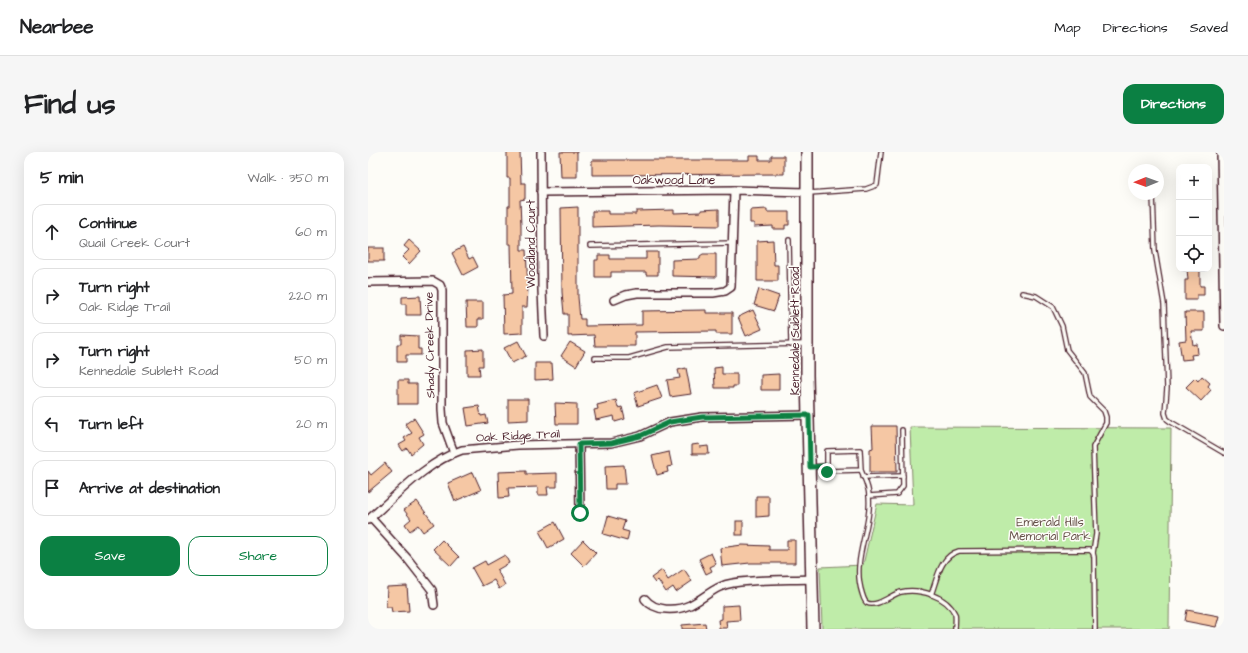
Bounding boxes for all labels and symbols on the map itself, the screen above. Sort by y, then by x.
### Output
north arrow [1128,164,1164,200]
street label: Oakwood Lane [633,172,716,189]
street label: Woodland Court [523,200,540,288]
street label: Kennedale Sublett Road [787,267,804,395]
street label: Shady Creek Drive [421,291,440,398]
street label: Oak Ridge Trail [475,425,561,448]
route end [818,463,836,481]
route start [571,504,589,522]
park label: Emerald Hills Memorial Park [1009,514,1091,545]

